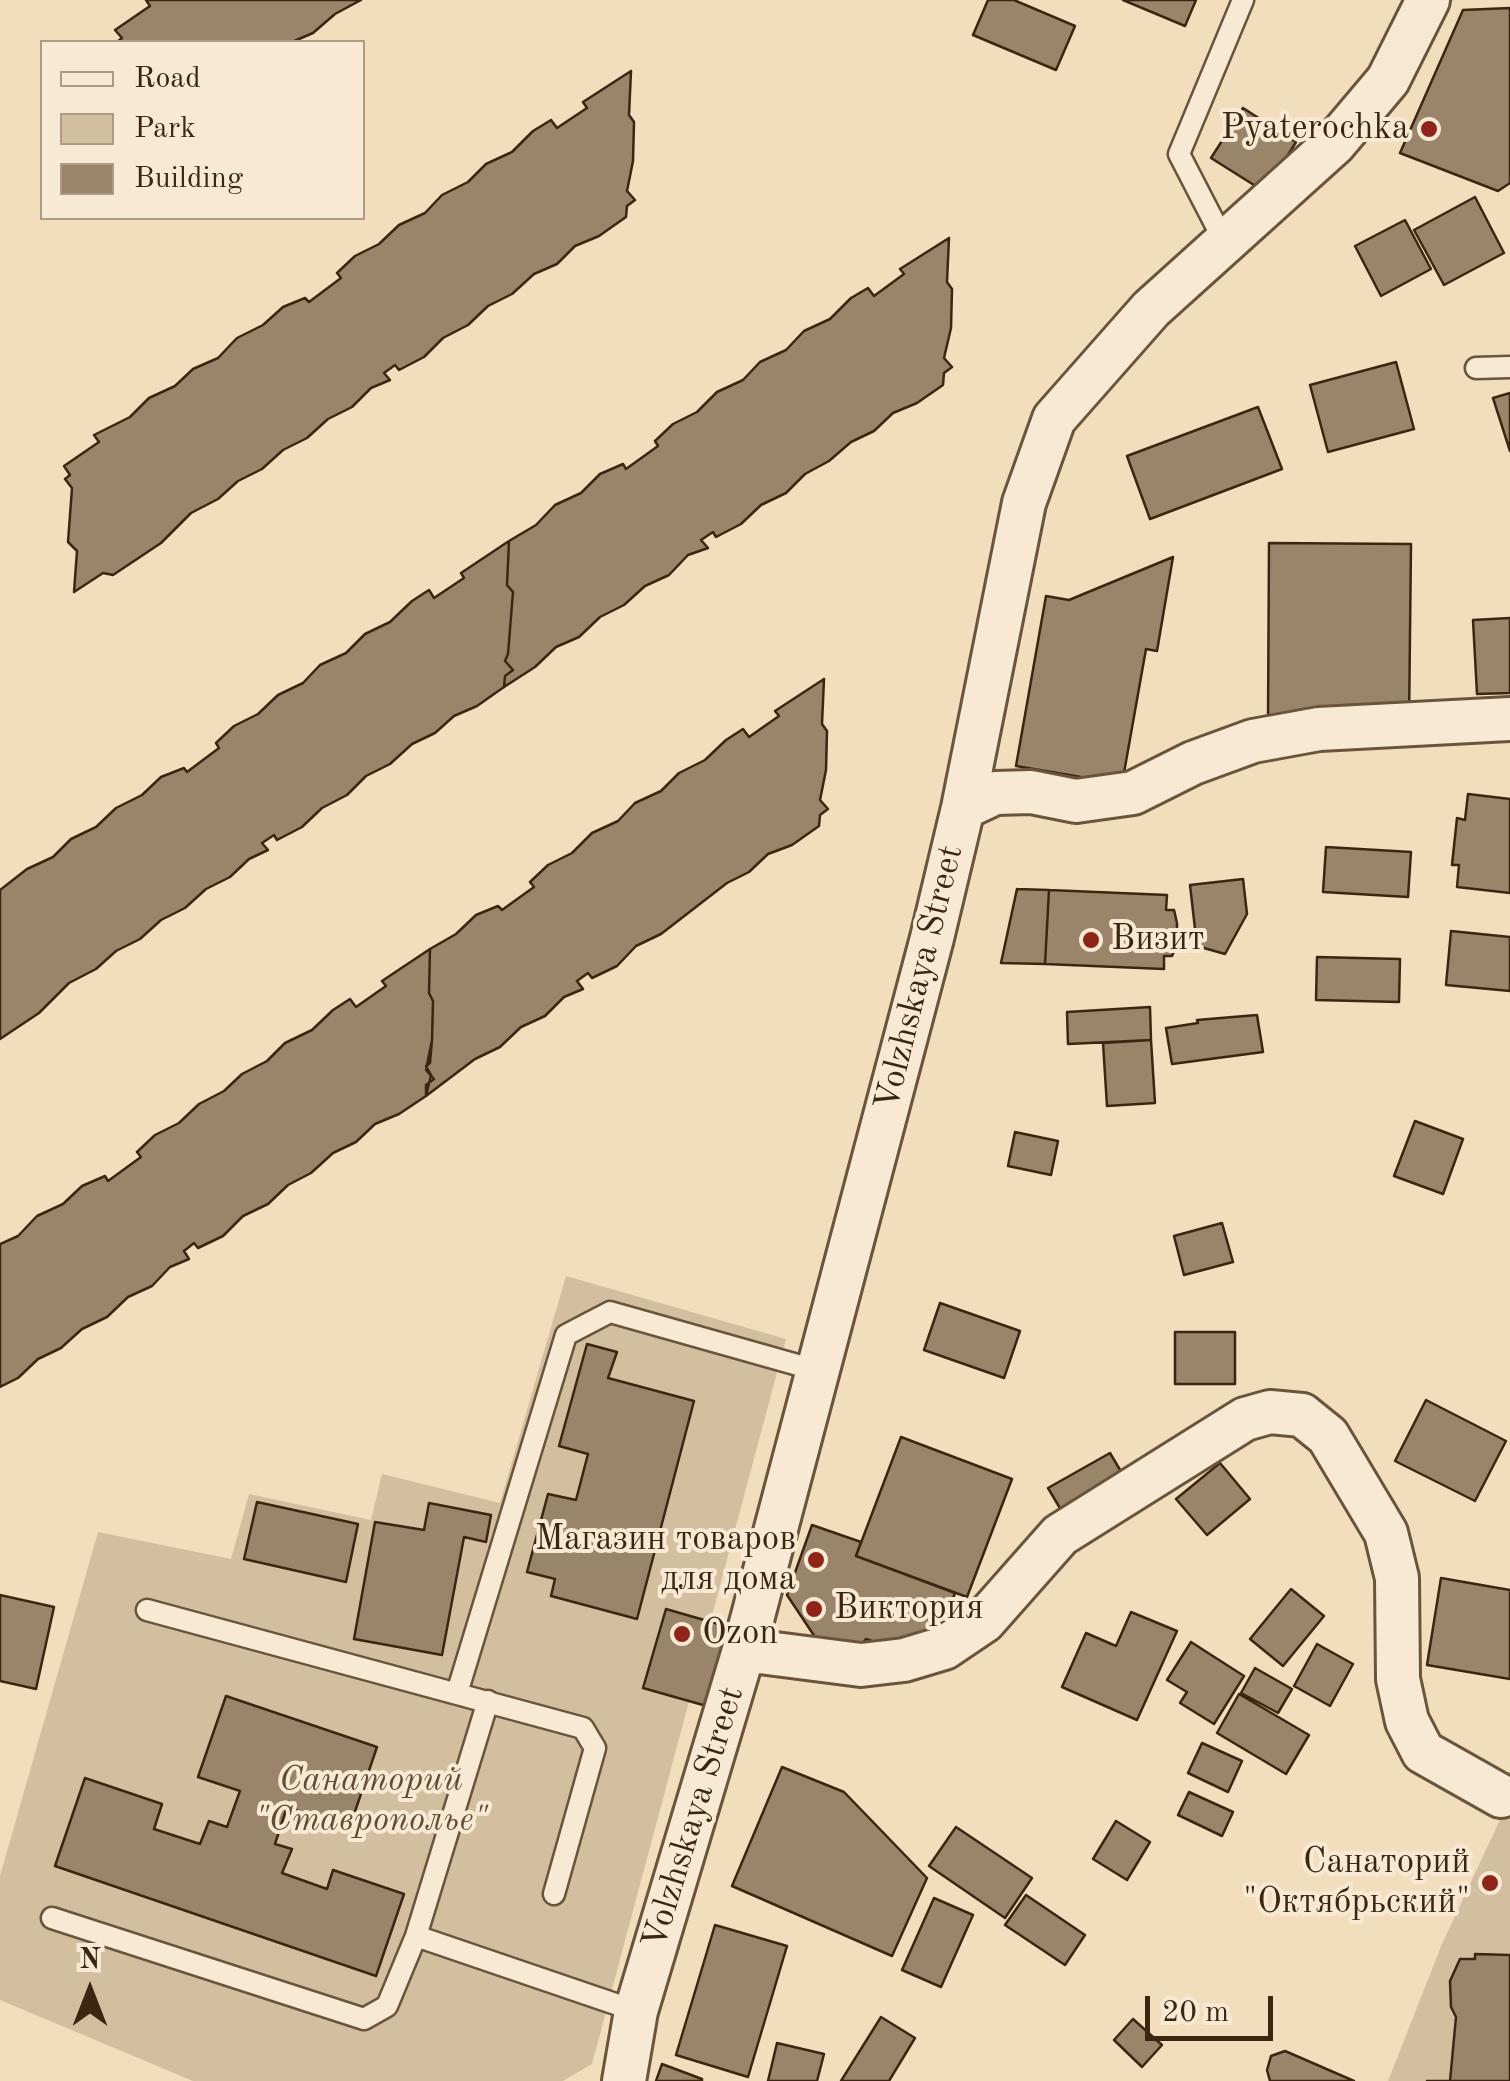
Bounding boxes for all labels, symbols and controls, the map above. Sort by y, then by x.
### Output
legend [40,40,365,220]
text: Road [134,64,201,94]
place label: Pyaterochka [1221,108,1409,150]
text: Park [134,114,196,144]
marker: Pyaterochka [1418,118,1440,140]
text: Building [134,164,243,194]
street label: Volzhskaya Street [867,841,973,1115]
place label: Визит [1111,919,1205,961]
marker: Визит [1080,929,1102,951]
place label: Магазин товаров для дома [535,1519,796,1601]
marker: Магазин товаров для дома [805,1549,827,1571]
place label: Виктория [834,1588,984,1630]
marker: Виктория [803,1598,825,1620]
place label: Ozon [702,1613,778,1655]
marker: Ozon [671,1623,693,1645]
street label: Volzhskaya Street [634,1682,754,1954]
park label: Санаторий "Ставрополье" [255,1760,487,1842]
place label: Санаторий "Октябрьский" [1243,1842,1470,1924]
marker: Санаторий "Октябрьский" [1479,1872,1501,1894]
north arrow [40,1941,140,2041]
text: N [79,1947,101,1975]
scale bar [1150,1976,1278,2038]
text: 20 m [1162,1998,1229,2028]

